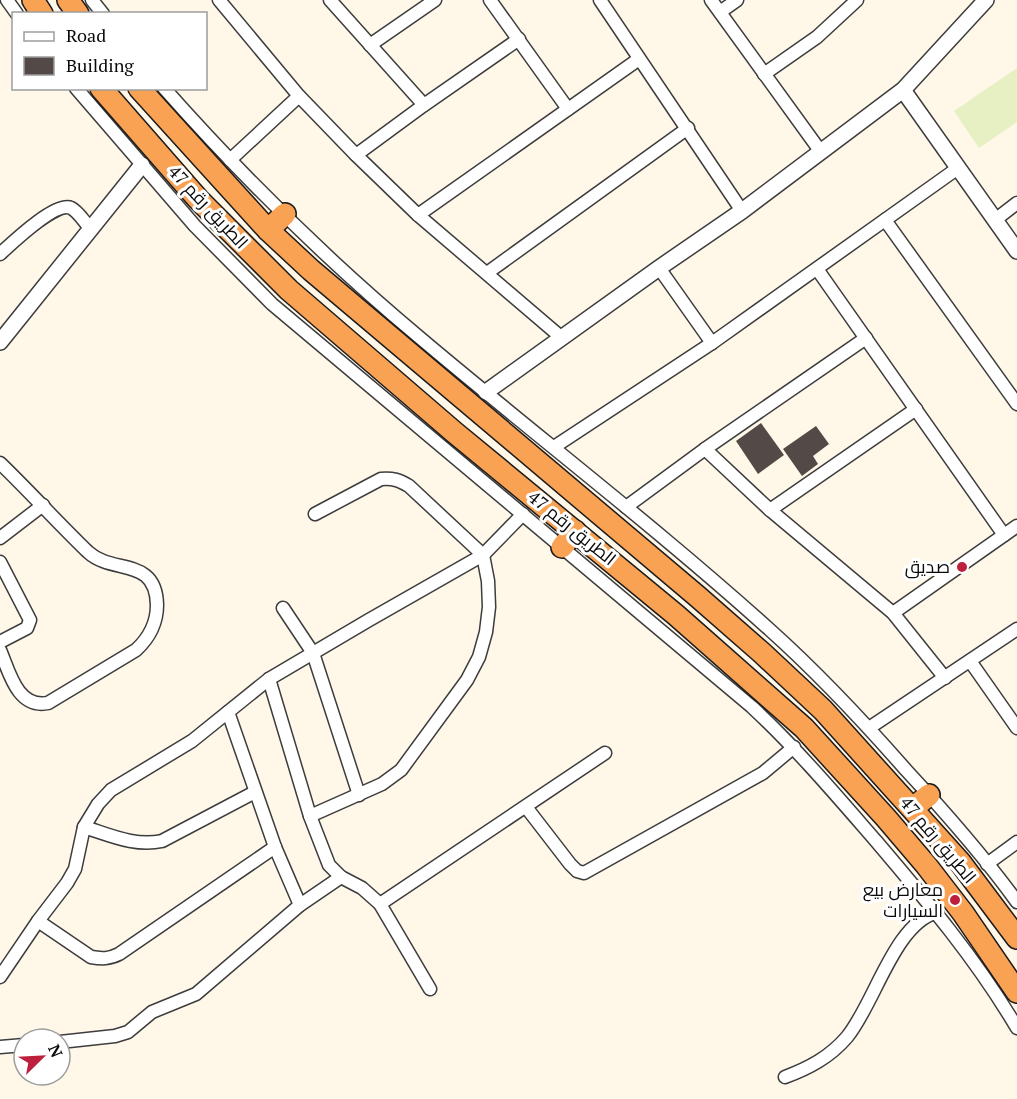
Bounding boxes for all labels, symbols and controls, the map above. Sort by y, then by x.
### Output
legend [12,12,207,90]
text: Road [66,23,106,47]
text: Building [66,53,134,77]
street label: الطريق رقم 47 [163,159,254,254]
street label: الطريق رقم 47 [523,484,622,571]
place label: صديق [905,554,950,579]
marker: صديق [955,560,969,574]
street label: الطريق رقم 47 [895,791,982,889]
place label: معارض بيع السيارات [863,877,943,922]
marker: معارض بيع السيارات [948,893,962,907]
north arrow [12,1027,72,1087]
text: N [43,1041,68,1061]

